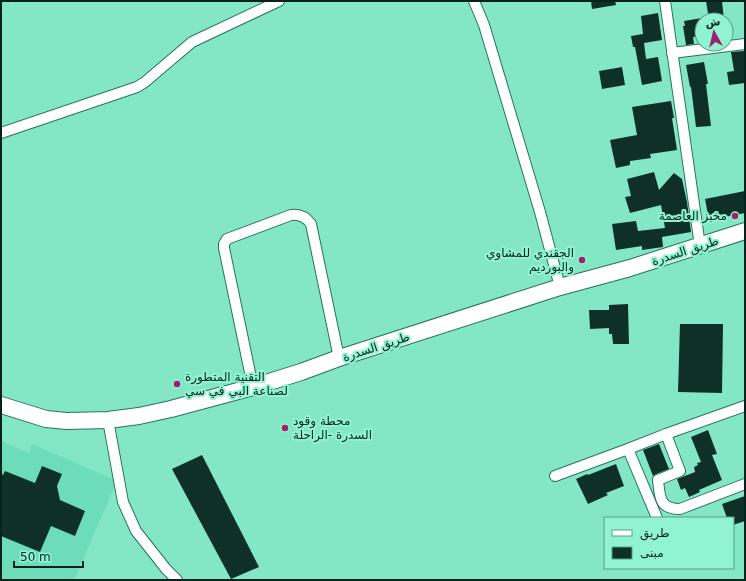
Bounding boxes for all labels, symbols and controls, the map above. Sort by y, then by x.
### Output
north arrow [694,12,734,52]
text: ش [704,15,721,30]
place label: مخبز العاصمة [659,209,727,224]
marker: مخبز العاصمة [730,211,740,221]
street label: طريق السدرة [650,234,720,269]
place label: الجقندي للمشاوي والبورديم [486,246,574,275]
marker: الجقندي للمشاوي والبورديم [577,255,587,265]
street label: طريق السدرة [341,330,411,365]
place label: التقنية المتطورة لصناعة البي في سي [185,370,288,398]
marker: التقنية المتطورة لصناعة البي في سي [172,379,182,389]
place label: محطة وقود السدرة -الراحلة [293,414,372,443]
marker: محطة وقود السدرة -الراحلة [280,423,290,433]
legend [604,517,734,569]
text: طريق [640,526,670,541]
scale bar [14,543,83,569]
text: مبنى [640,546,664,560]
text: 50 m [20,550,51,564]

